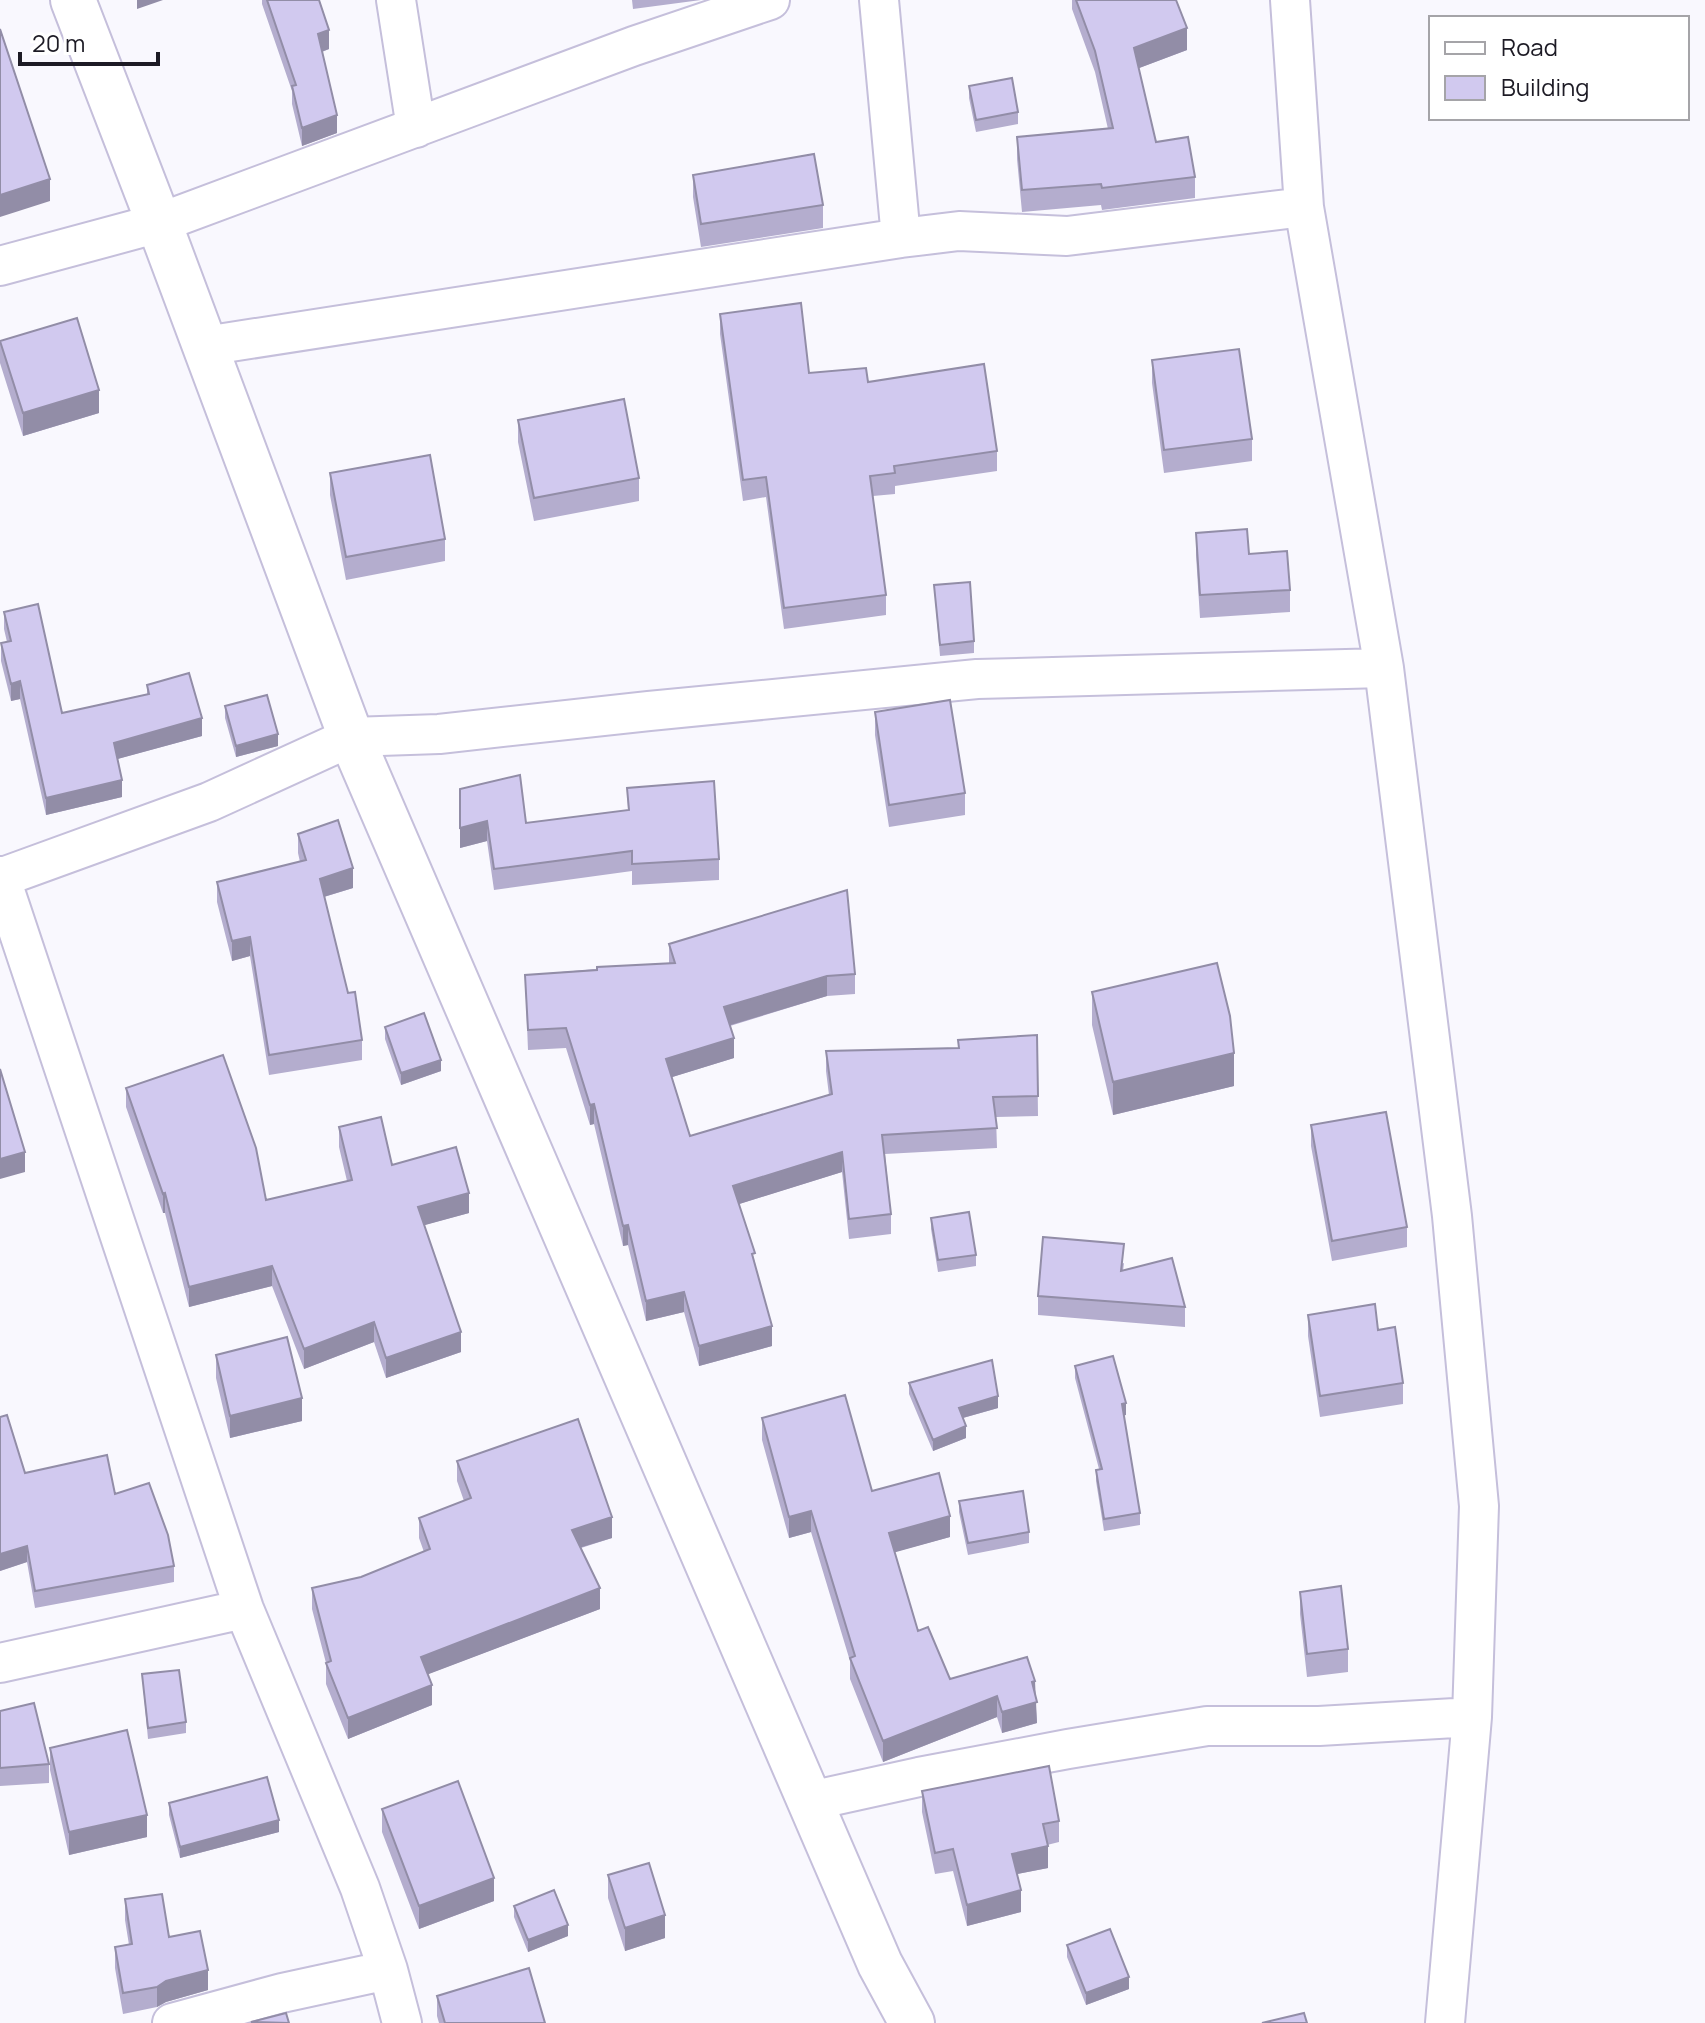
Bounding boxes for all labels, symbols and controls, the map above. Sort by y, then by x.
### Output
scale bar [20,16,158,66]
legend [1429,16,1689,120]
text: 20 m [32,26,85,59]
text: Road [1501,30,1558,63]
text: Building [1501,70,1589,103]

